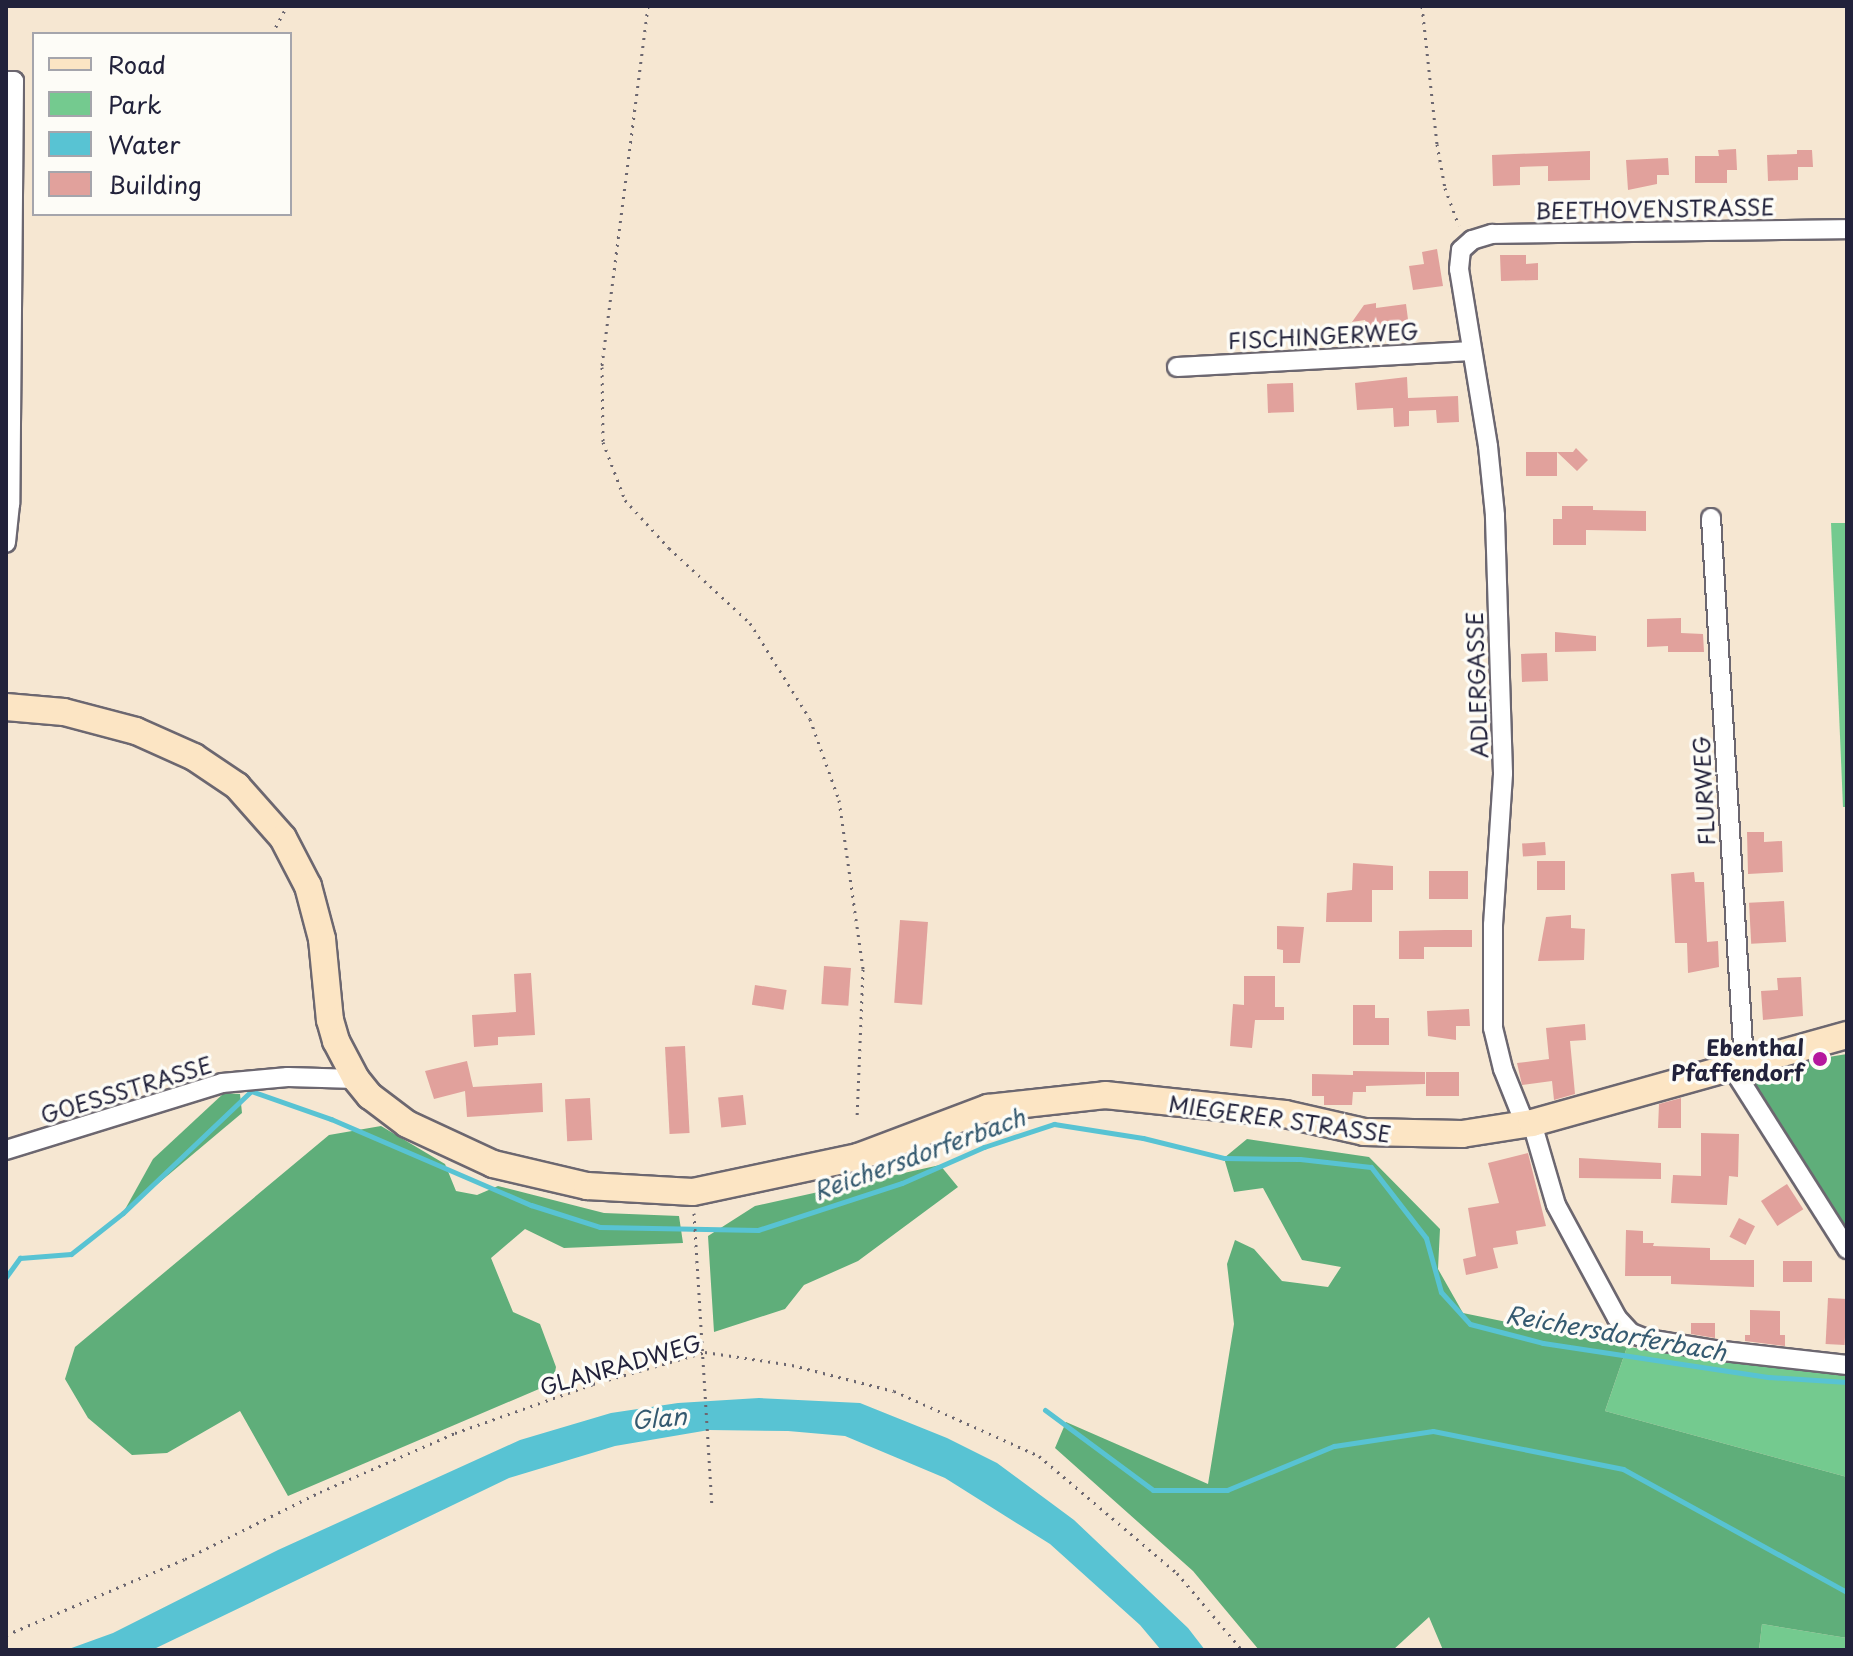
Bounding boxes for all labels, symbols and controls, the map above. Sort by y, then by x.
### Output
legend [32,32,292,216]
text: Road [108,46,166,82]
text: Park [108,86,162,122]
text: Water [108,126,180,162]
text: Building [108,166,202,202]
street label: BEETHOVENSTRASSE [1535,193,1775,223]
street label: FISCHINGERWEG [1227,317,1419,353]
street label: ADLERGASSE [1460,611,1492,759]
street label: FLURWEG [1687,736,1719,846]
place label: Ebenthal Pfaffendorf [1671,1033,1804,1084]
street label: GOESSSTRASSE [37,1050,215,1128]
marker: Ebenthal Pfaffendorf [1811,1050,1829,1068]
street label: MIEGERER STRASSE [1167,1089,1393,1147]
water label: Reichersdorferbach [809,1102,1029,1206]
water label: Reichersdorferbach [1504,1299,1728,1367]
street label: GLANRADWEG [536,1328,704,1400]
water label: Glan [630,1401,688,1435]

